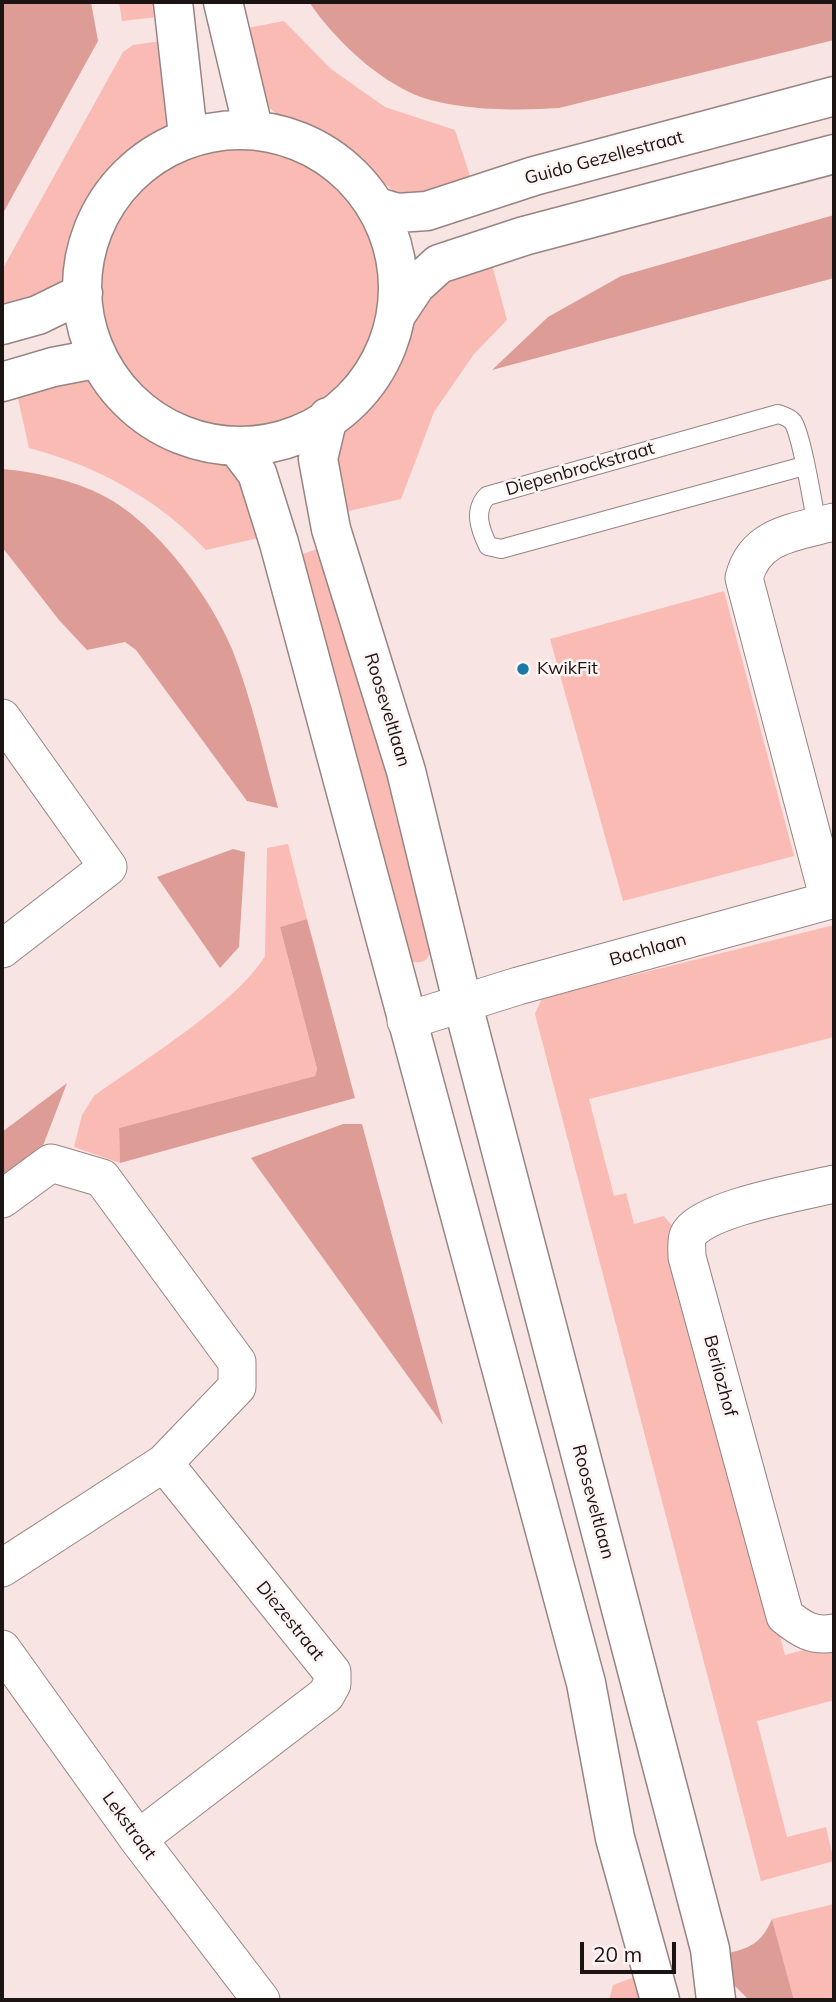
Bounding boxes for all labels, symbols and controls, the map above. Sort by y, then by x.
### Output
street label: Guido Gezellestraat [522,126,686,190]
street label: Diepenbrockstraat [503,437,657,501]
street label: Rooseveltlaan [359,651,415,769]
place label: KwikFit [537,658,598,680]
marker: KwikFit [515,661,531,677]
street label: Bachlaan [607,929,689,971]
street label: Berliozhof [699,1333,741,1419]
street label: Rooseveltlaan [567,1442,619,1562]
street label: Diezestraat [251,1577,329,1665]
street label: Lekstraat [97,1788,161,1864]
scale bar [584,1928,680,1972]
text: 20 m [593,1941,642,1967]

